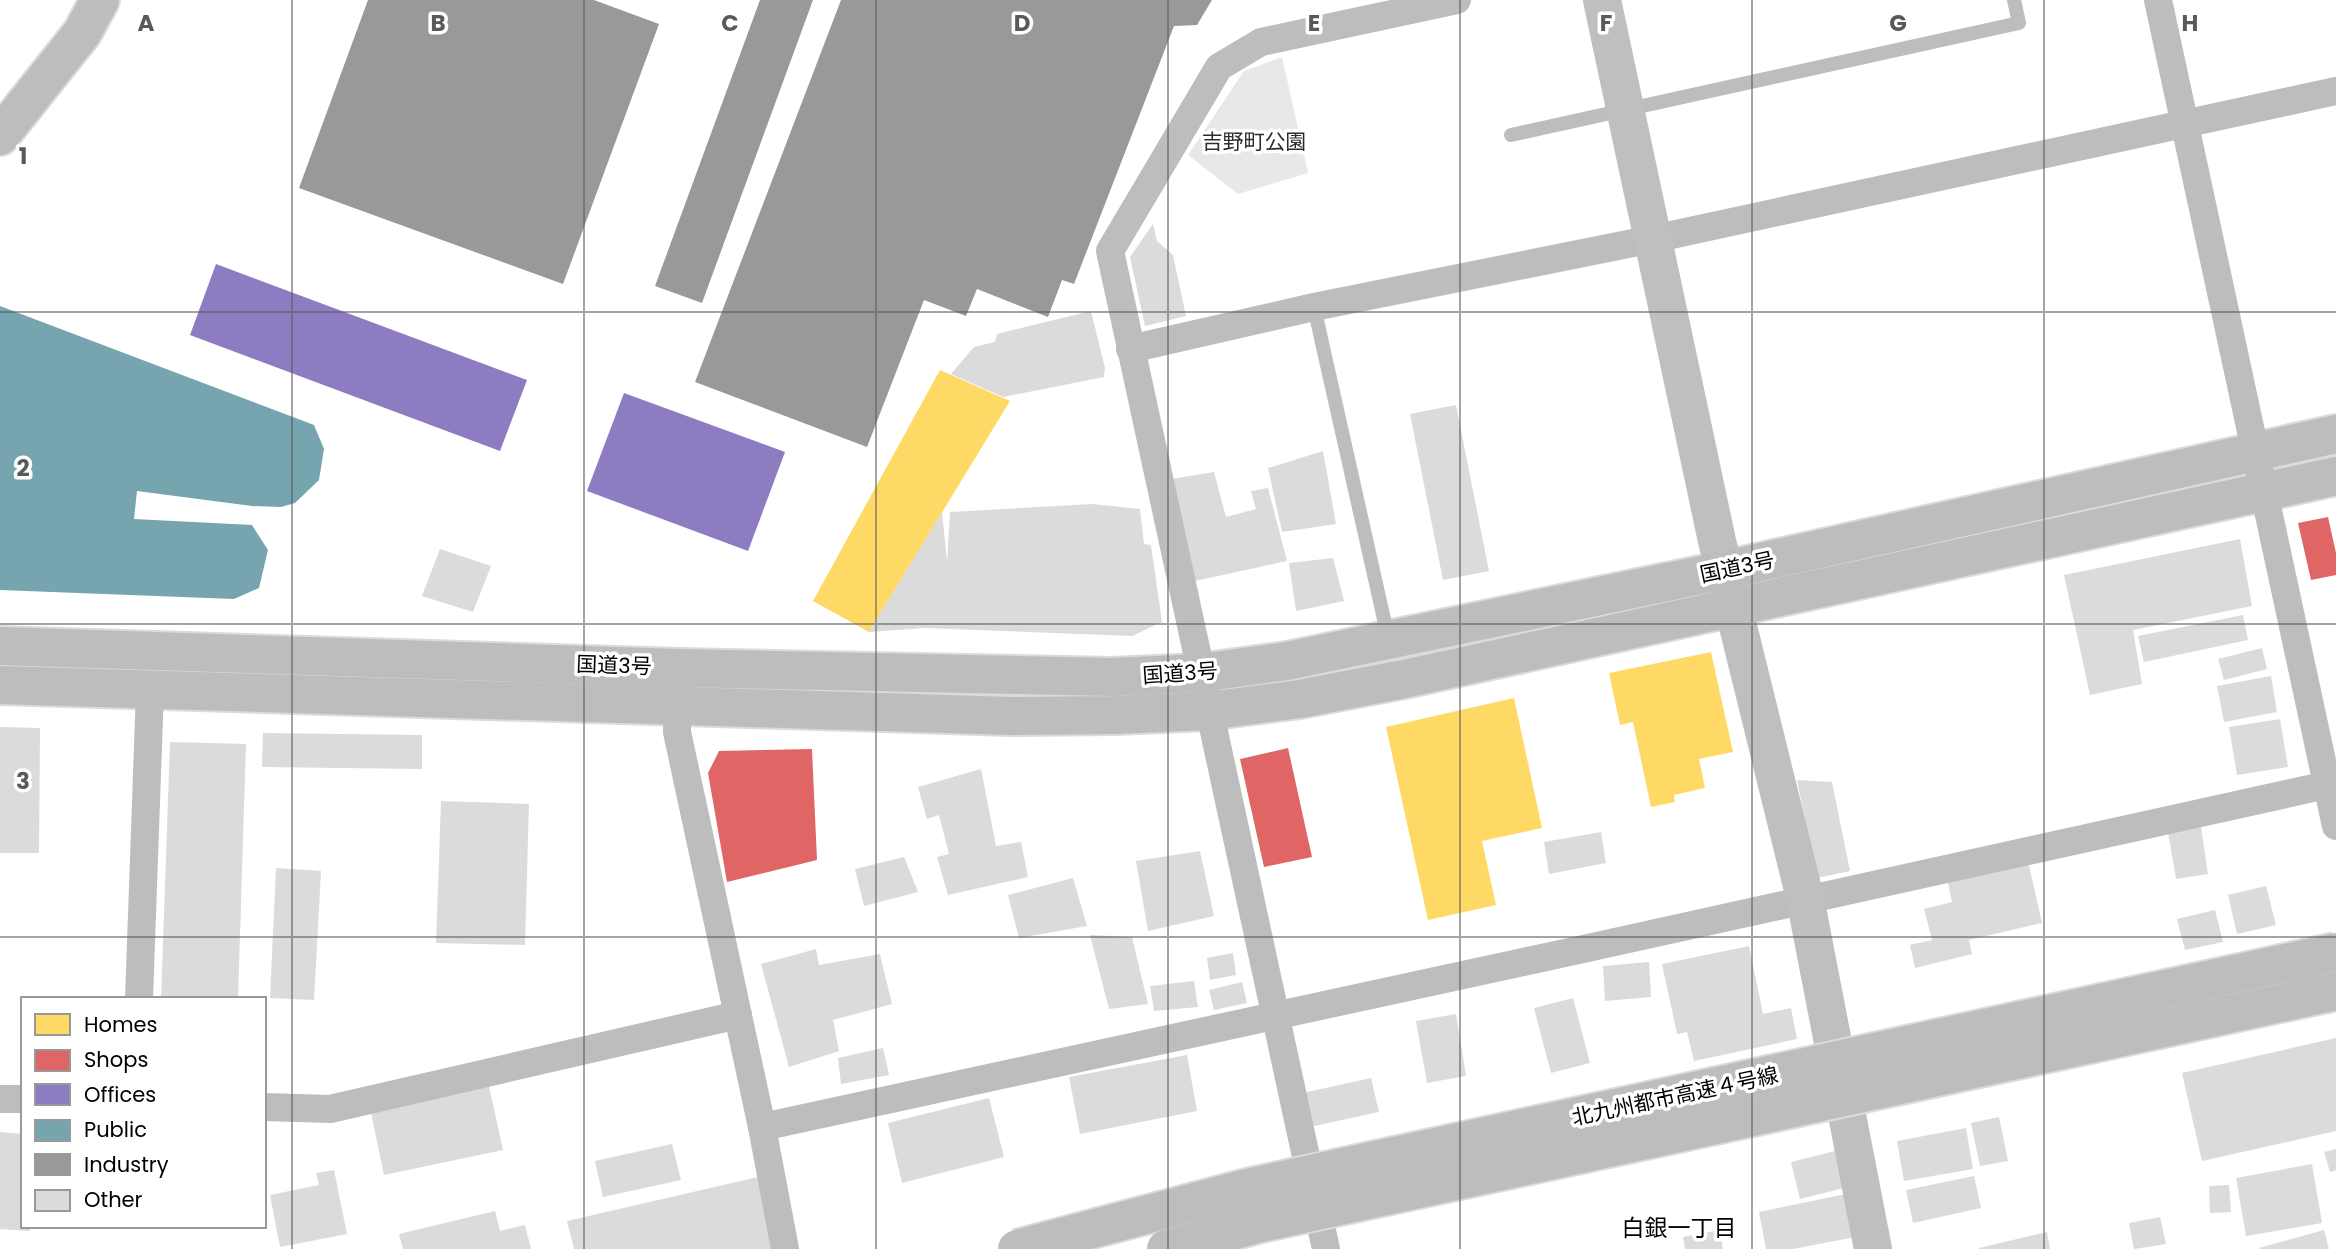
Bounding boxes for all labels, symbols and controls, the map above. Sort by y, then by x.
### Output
text: A [138,7,155,39]
text: B [430,7,446,39]
text: C [721,7,739,39]
text: D [1014,7,1030,39]
text: E [1308,7,1320,39]
text: F [1600,7,1612,39]
text: G [1889,7,1907,39]
text: H [2182,7,2198,39]
park label: 吉野町公園 [1202,127,1307,156]
text: 1 [19,140,27,172]
text: 2 [16,452,30,484]
street label: 国道3号 [1697,545,1777,589]
street label: 国道3号 [576,649,652,681]
street label: 国道3号 [1141,656,1219,690]
text: 3 [16,765,30,797]
legend [21,997,266,1228]
text: Homes [84,1010,158,1039]
text: Shops [84,1045,148,1074]
street label: 北九州都市高速４号線 [1569,1060,1781,1132]
text: Offices [84,1080,156,1109]
text: Public [84,1115,147,1144]
text: Industry [84,1150,169,1179]
text: Other [84,1185,143,1214]
district label: 白銀一丁目 [1622,1212,1737,1244]

